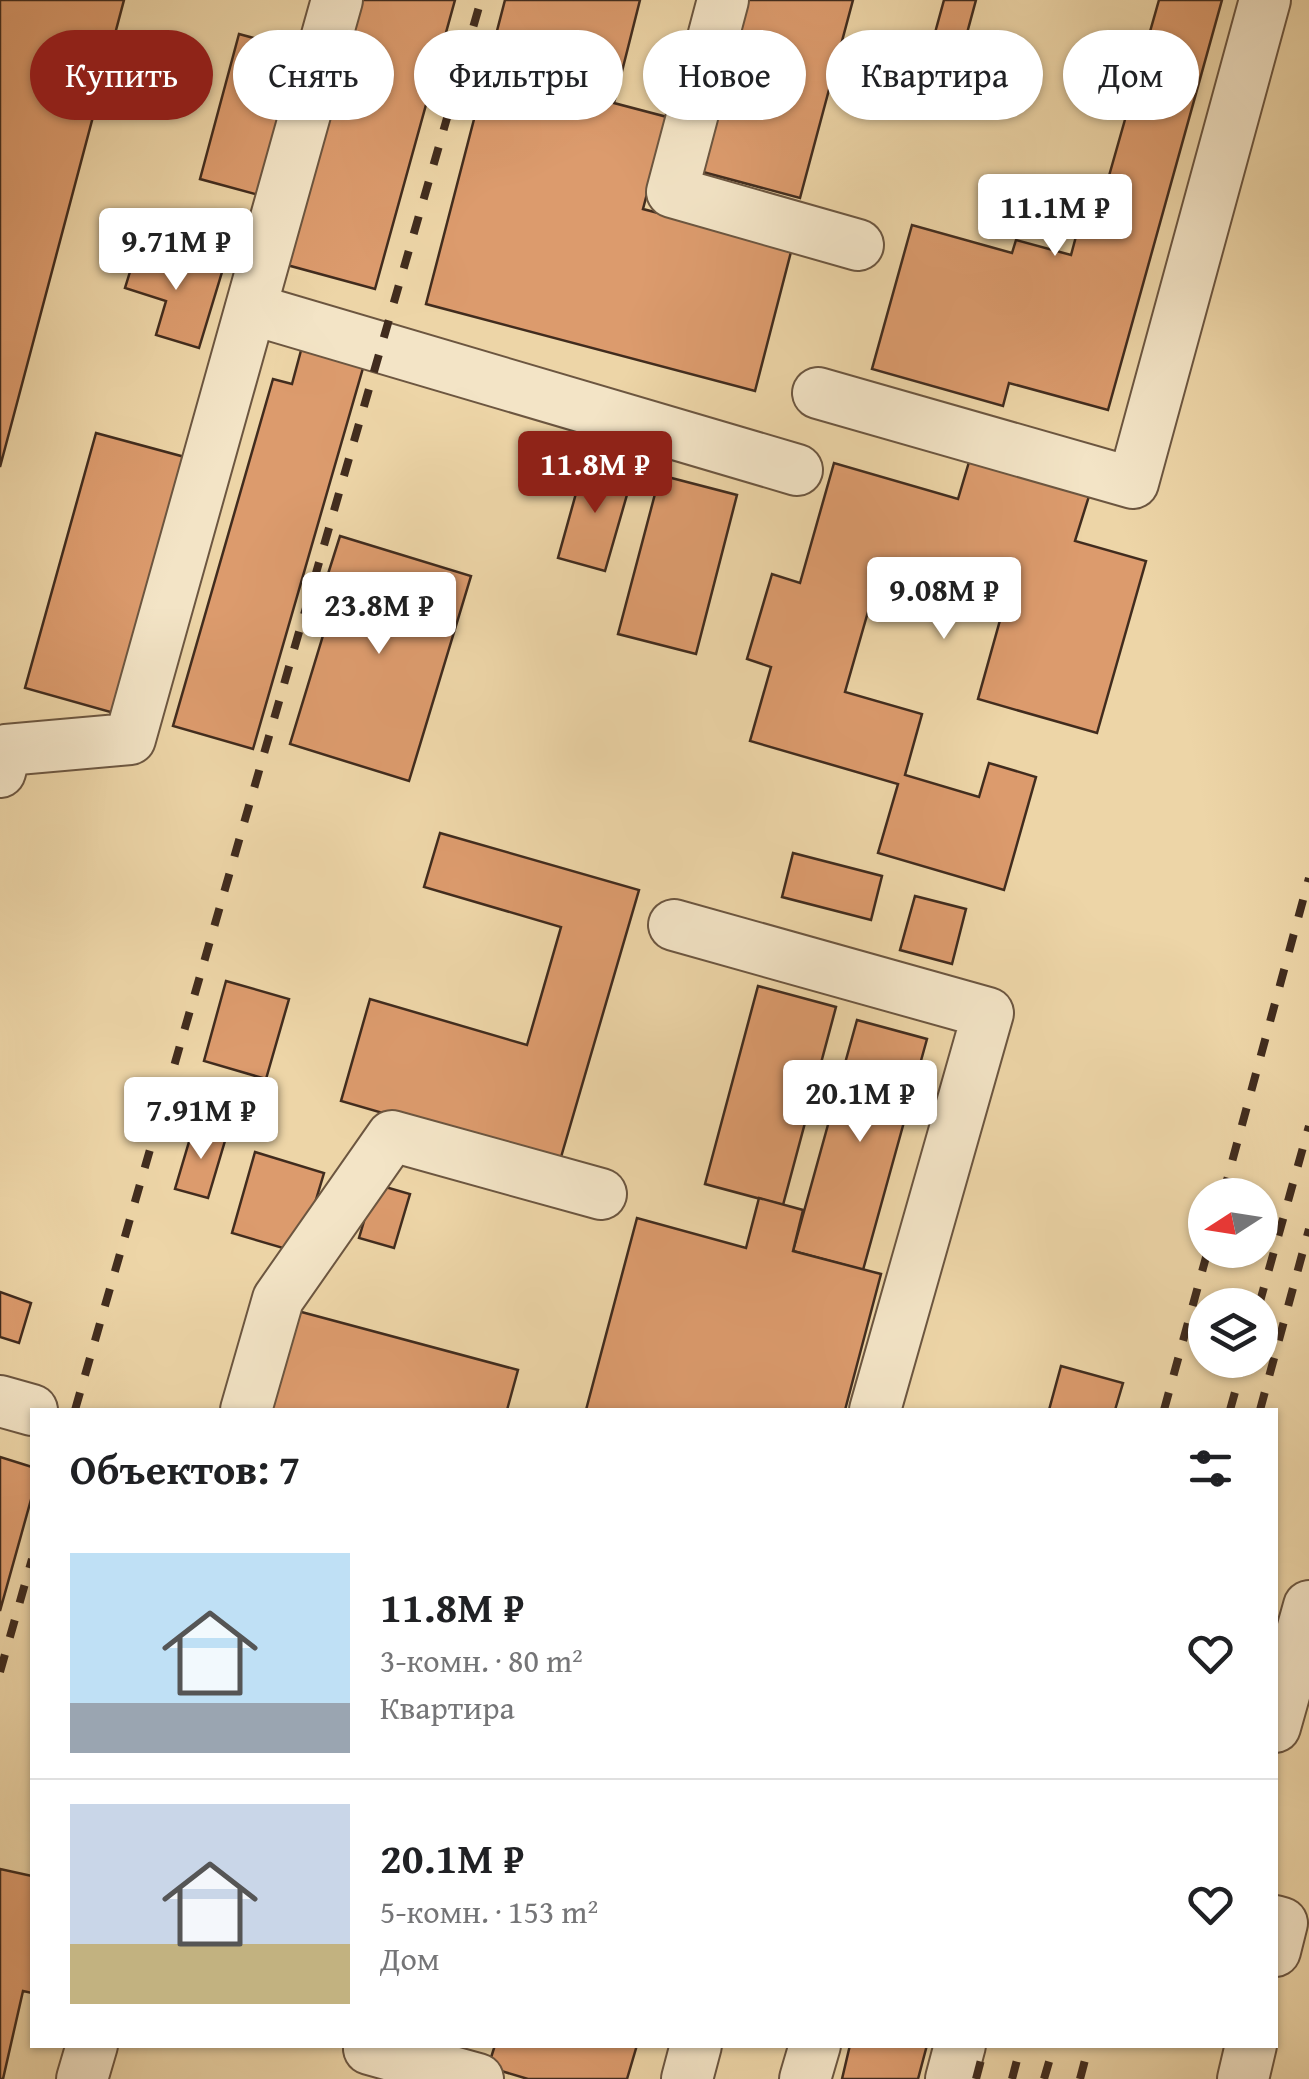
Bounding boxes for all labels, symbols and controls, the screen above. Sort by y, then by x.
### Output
chip: Купить [30,30,213,120]
chip: Снять [233,30,394,120]
chip: Фильтры [414,30,623,120]
chip: Новое [643,30,806,120]
chip: Квартира [826,30,1043,120]
chip: Дом [1063,30,1199,120]
pin: 11.1M ₽ [963,174,1147,259]
text: 11.1M ₽ [1000,183,1110,230]
pin: 9.71M ₽ [84,208,268,293]
text: 9.71M ₽ [121,217,231,264]
pin: 11.8M ₽ [503,431,687,516]
text: 11.8M ₽ [540,440,650,487]
pin: 9.08M ₽ [852,557,1036,642]
text: 9.08M ₽ [889,566,999,613]
pin: 23.8M ₽ [287,572,471,657]
text: 23.8M ₽ [324,581,434,628]
pin: 20.1M ₽ [768,1060,952,1145]
text: 20.1M ₽ [805,1069,915,1116]
pin: 7.91M ₽ [109,1077,293,1162]
text: 7.91M ₽ [146,1086,256,1133]
north arrow [1188,1178,1278,1268]
map controls [1188,1178,1278,1378]
button: layers [1188,1288,1278,1378]
text: Объектов: 7 [70,1438,300,1499]
icon: filters [1183,1441,1238,1496]
text: 11.8M ₽ [380,1576,524,1637]
icon: home [150,1593,270,1713]
icon: heart [1183,1626,1238,1681]
text: 3-комн. · 80 m² [380,1637,583,1684]
text: Квартира [380,1684,515,1731]
text: 20.1M ₽ [380,1827,524,1888]
icon: home [150,1844,270,1964]
icon: heart [1183,1877,1238,1932]
text: 5-комн. · 153 m² [380,1888,598,1935]
text: Дом [380,1935,440,1982]

